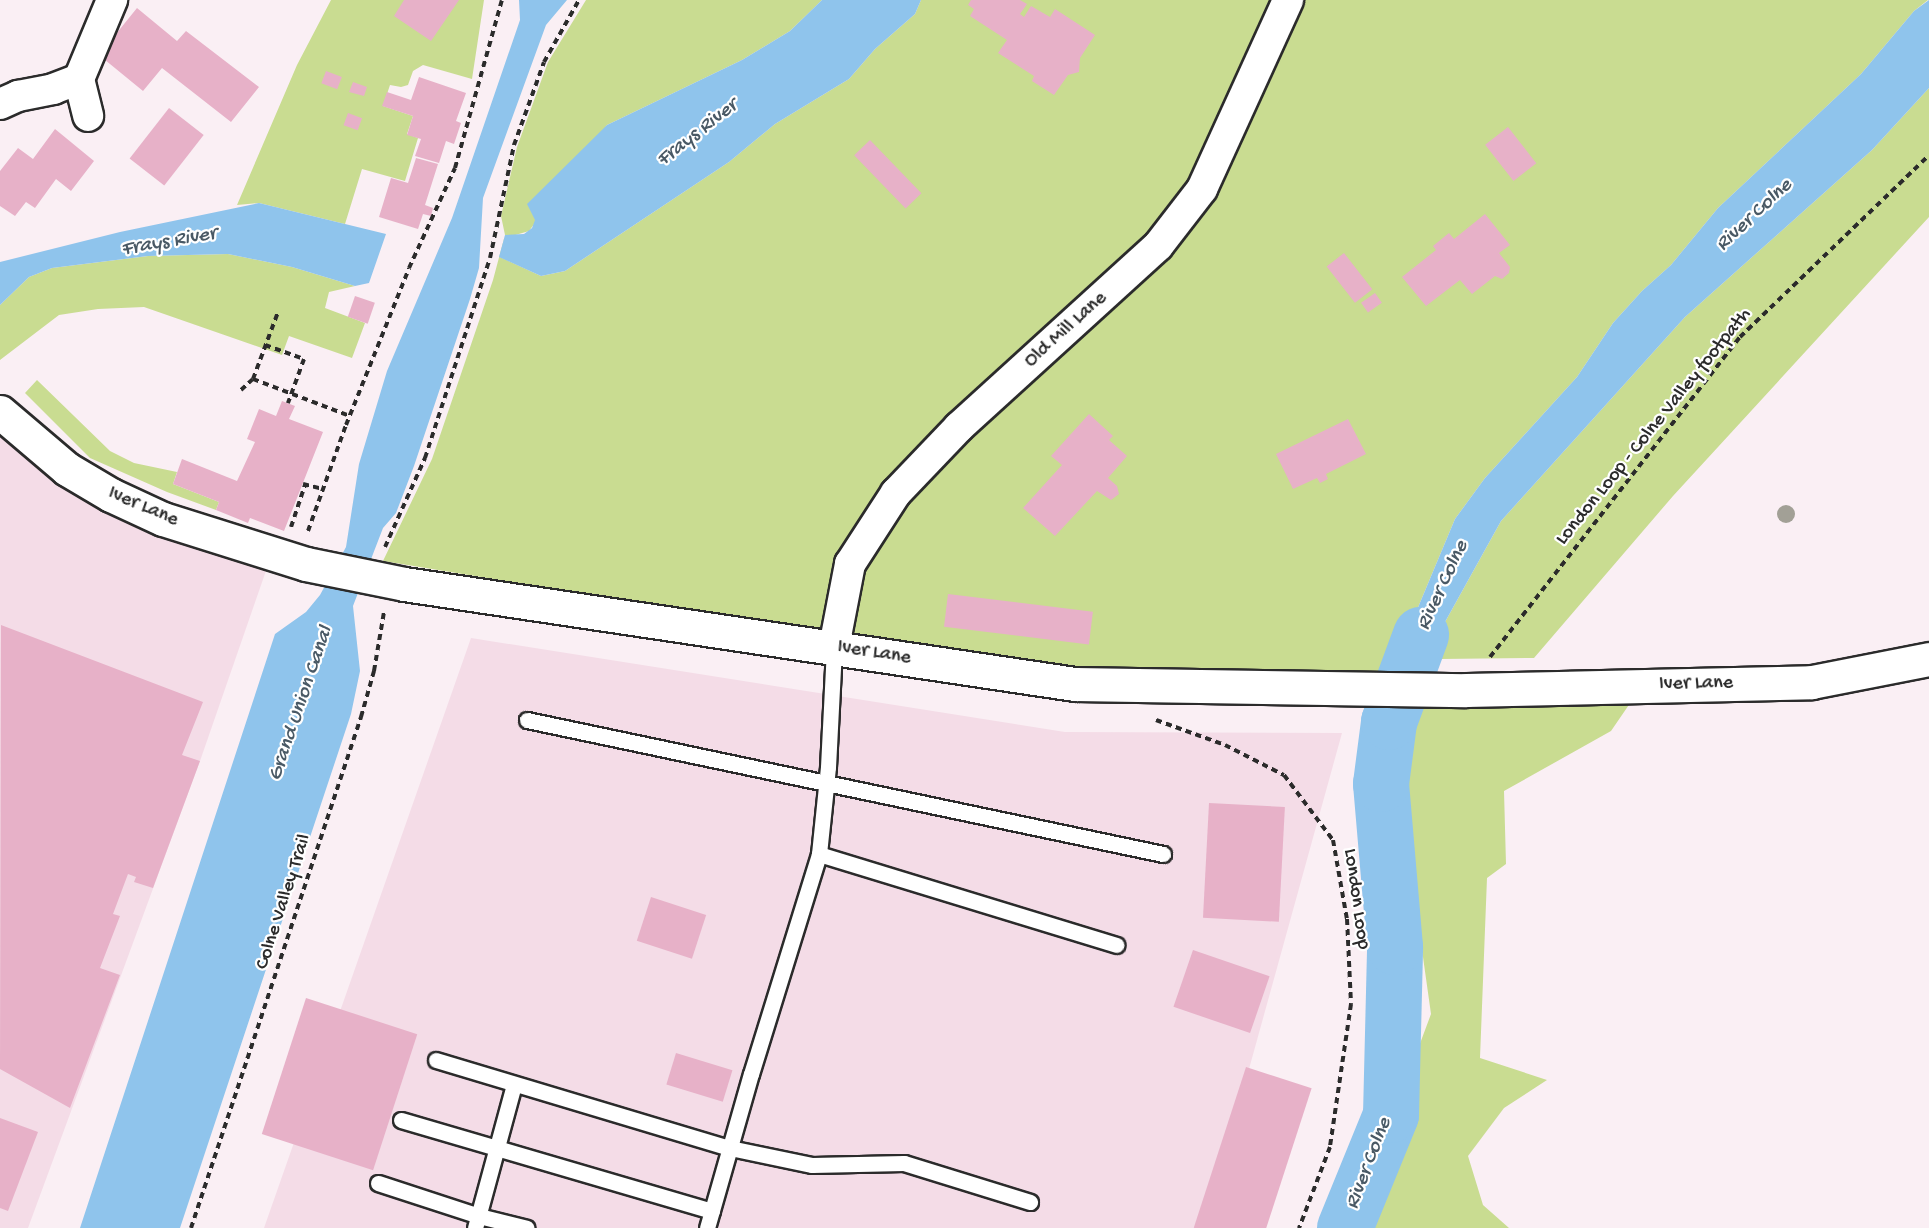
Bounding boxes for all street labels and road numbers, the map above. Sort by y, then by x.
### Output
street label: Old Mill Lane [1020,287,1112,373]
street label: London Loop - Colne Valley footpath [1551,304,1757,550]
street label: Iver Lane [104,481,182,533]
street label: Iver Lane [836,635,912,671]
street label: Iver Lane [1659,671,1733,697]
street label: Colne Valley Trail [251,831,317,973]
street label: London Loop [1337,847,1375,951]

